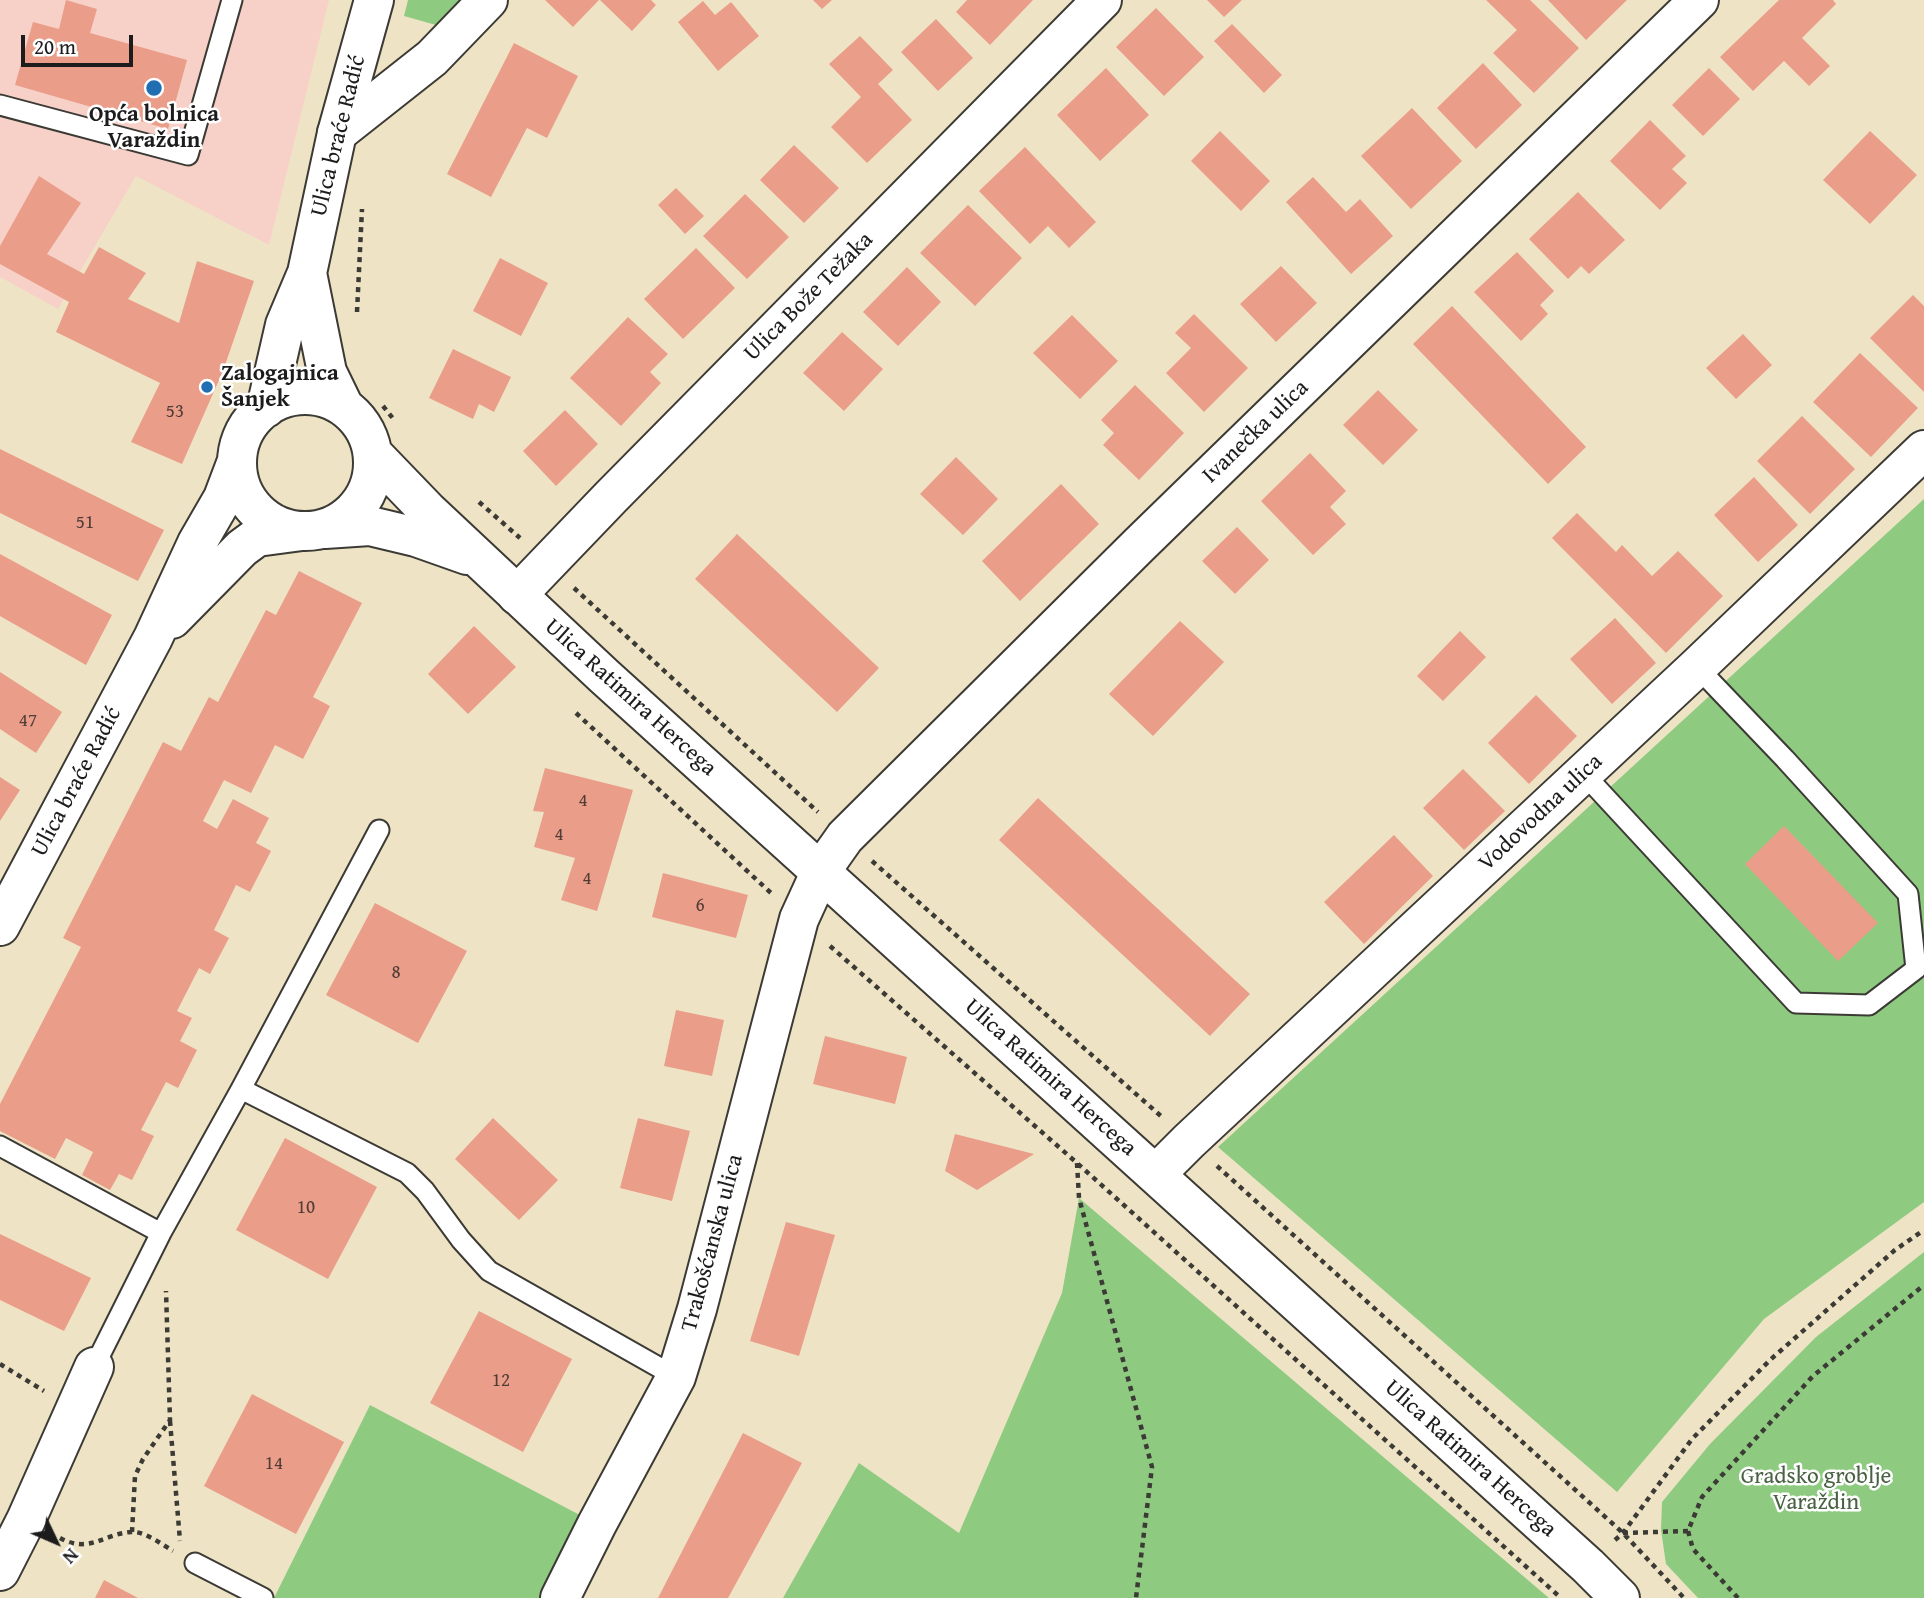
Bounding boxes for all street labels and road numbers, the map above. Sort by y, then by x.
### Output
street label: Ulica braće Radić [306,52,372,220]
street label: Ulica Bože Težaka [739,227,879,367]
street label: Ivanečka ulica [1197,375,1315,489]
street label: Ulica Ratimira Hercega [538,614,722,782]
street label: Ulica braće Radić [26,703,128,861]
street label: Vodovodna ulica [1473,749,1609,877]
street label: Ulica Ratimira Hercega [958,994,1142,1162]
street label: Trakošćanska ulica [676,1151,750,1335]
street label: Ulica Ratimira Hercega [1378,1375,1562,1543]

